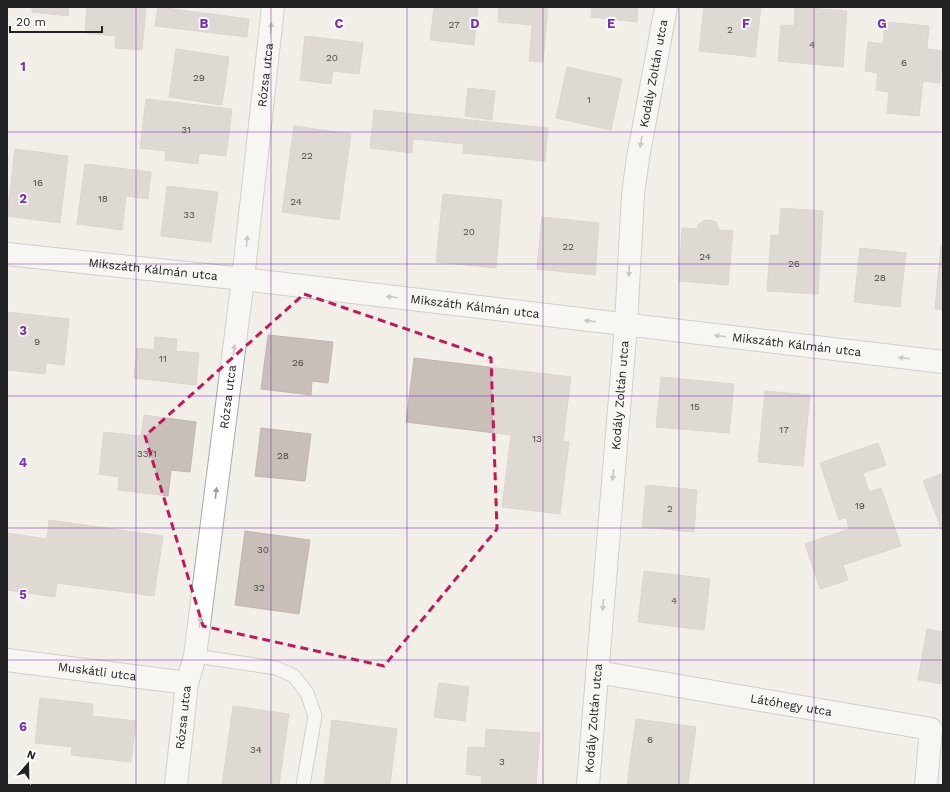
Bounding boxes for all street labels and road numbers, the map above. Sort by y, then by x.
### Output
street label: Kodály Zoltán utca [637,18,671,129]
street label: Rózsa utca [255,42,276,108]
street label: Mikszáth Kálmán utca [88,256,219,283]
street label: Mikszáth Kálmán utca [410,292,541,321]
street label: Mikszáth Kálmán utca [731,330,862,359]
street label: Kodály Zoltán utca [609,340,632,450]
street label: Rózsa utca [217,364,239,430]
street label: Muskátli utca [57,660,138,684]
street label: Kodály Zoltán utca [582,663,605,773]
street label: Rózsa utca [173,685,194,750]
street label: Látóhegy utca [749,691,833,719]

